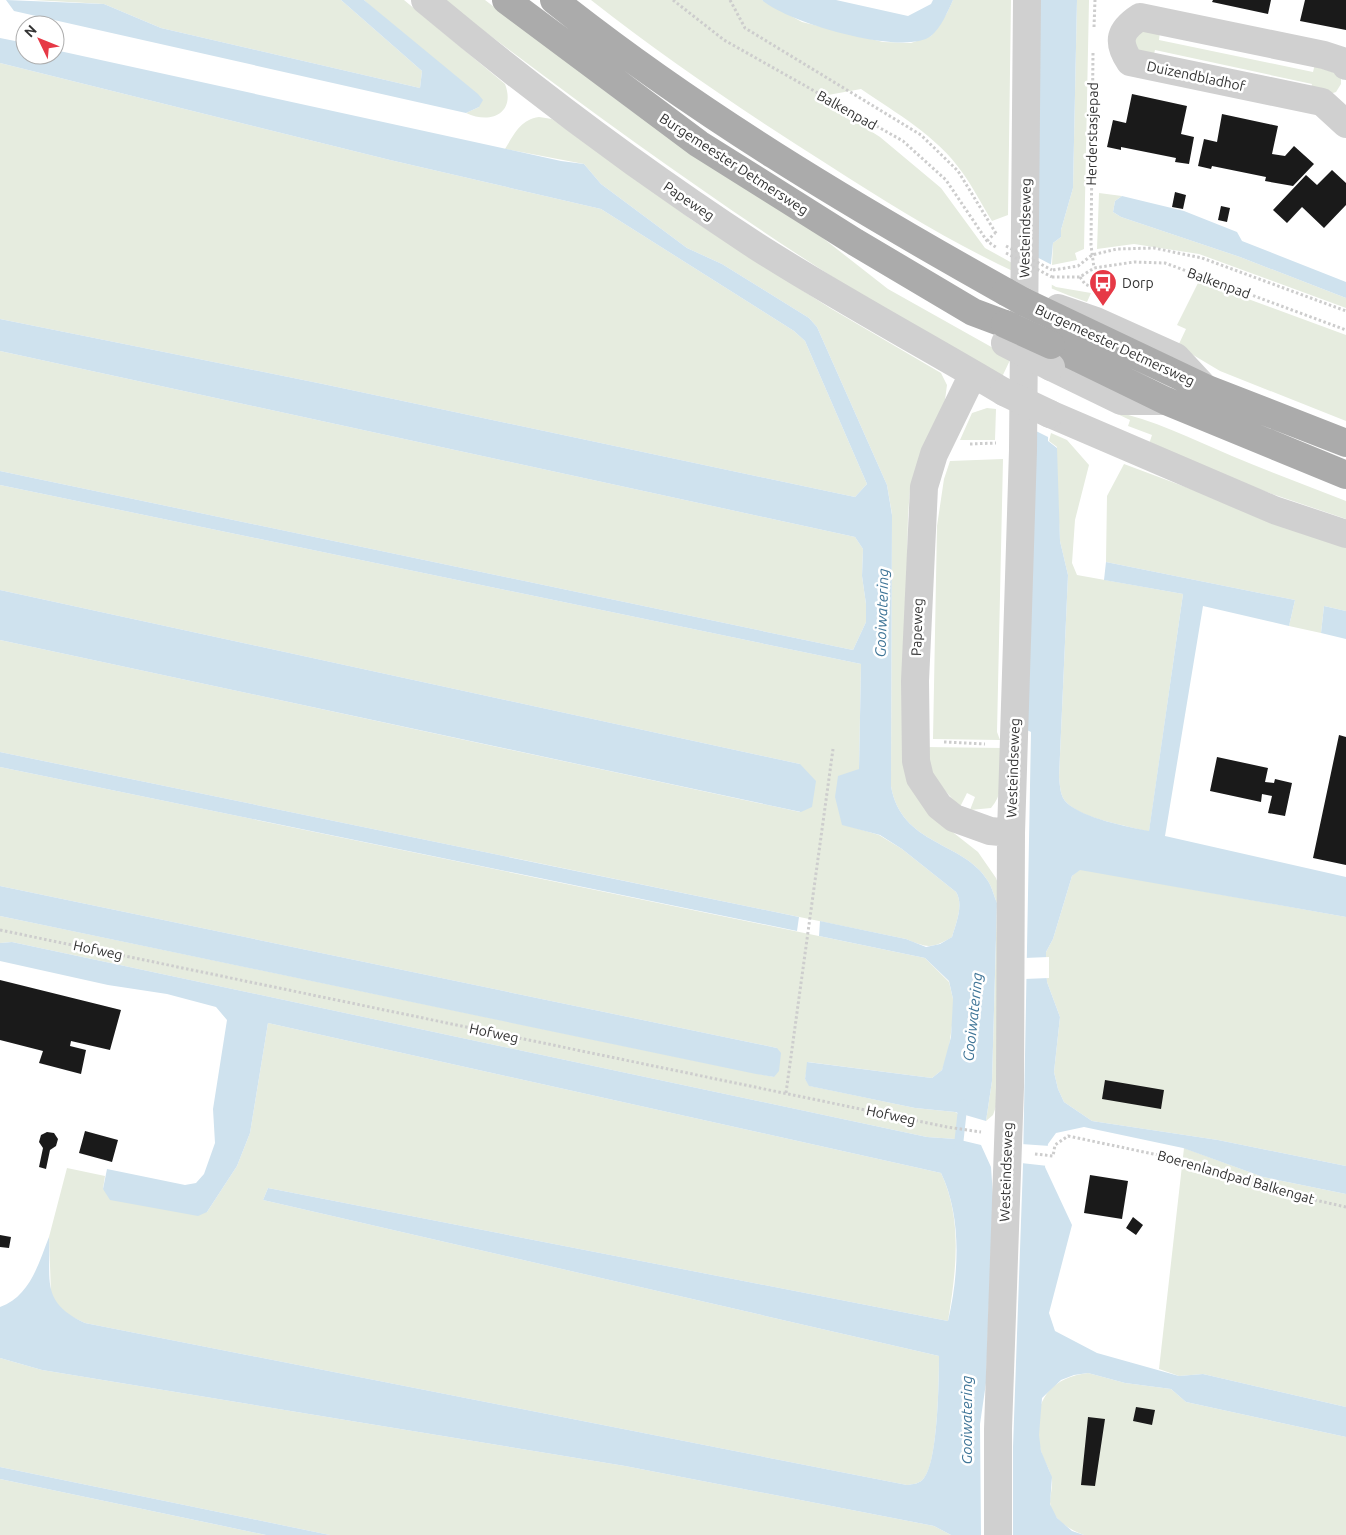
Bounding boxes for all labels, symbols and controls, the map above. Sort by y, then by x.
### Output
north arrow [15,15,65,65]
text: N [21,22,40,40]
street label: Duizendbladhof [1145,58,1247,94]
street label: Herderstasjepad [1083,82,1101,186]
street label: Balkenpad [814,87,880,133]
street label: Burgemeester Detmersweg [657,110,811,218]
street label: Papeweg [660,178,718,224]
street label: Westeindseweg [1016,178,1034,278]
street label: Balkenpad [1185,264,1253,302]
bus stop icon: Dorp [1088,268,1118,307]
place label: Dorp [1122,275,1154,291]
street label: Burgemeester Detmersweg [1033,301,1197,389]
water label: Gooiwatering [871,568,892,658]
street label: Papeweg [908,598,926,656]
street label: Westeindseweg [1003,718,1023,818]
street label: Hofweg [72,937,124,963]
water label: Gooiwatering [959,972,986,1062]
street label: Hofweg [468,1020,520,1046]
street label: Hofweg [865,1102,917,1128]
street label: Westeindseweg [996,1122,1016,1222]
street label: Boerenlandpad Balkengat [1156,1147,1317,1207]
water label: Gooiwatering [958,1376,975,1464]

